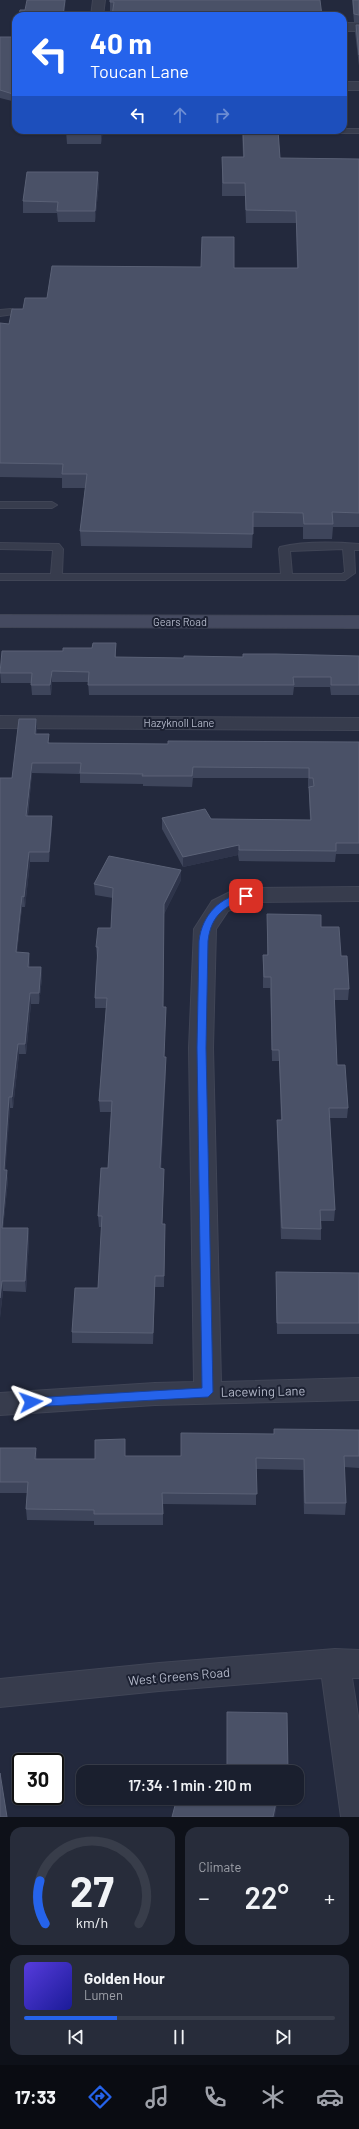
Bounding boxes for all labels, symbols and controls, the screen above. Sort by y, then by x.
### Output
text: 40 m [90,26,152,60]
icon: left [24,28,76,80]
text: Toucan Lane [90,60,189,82]
icon: left [127,104,149,126]
icon: ahead [169,104,191,126]
icon: right [211,104,233,126]
street label: Gears Road [153,615,207,628]
street label: Hazyknoll Lane [144,716,215,729]
pin [229,879,263,913]
icon: arrive [235,885,257,907]
position arrow [10,1381,52,1423]
street label: Lacewing Lane [221,1382,306,1400]
street label: West Greens Road [127,1664,231,1688]
speed limit sign: 30 [12,1753,64,1805]
text: 17:34 · 1 min · 210 m [128,1776,252,1794]
text: Climate [199,1859,242,1875]
text: 27 [70,1865,115,1915]
text: 22° [245,1879,289,1915]
text: − [199,1884,210,1910]
text: + [324,1884,335,1910]
text: km/h [76,1914,108,1931]
text: Golden Hour [84,1969,165,1987]
text: Lumen [84,1987,123,2003]
icon: previous [65,2026,87,2048]
icon: pause [168,2026,190,2048]
icon: next [272,2026,294,2048]
icon: directions [86,2083,114,2111]
icon: music [143,2083,171,2111]
icon: phone [201,2083,229,2111]
icon: climate [259,2083,287,2111]
icon: car [316,2083,344,2111]
text: 17:33 [15,2086,56,2108]

